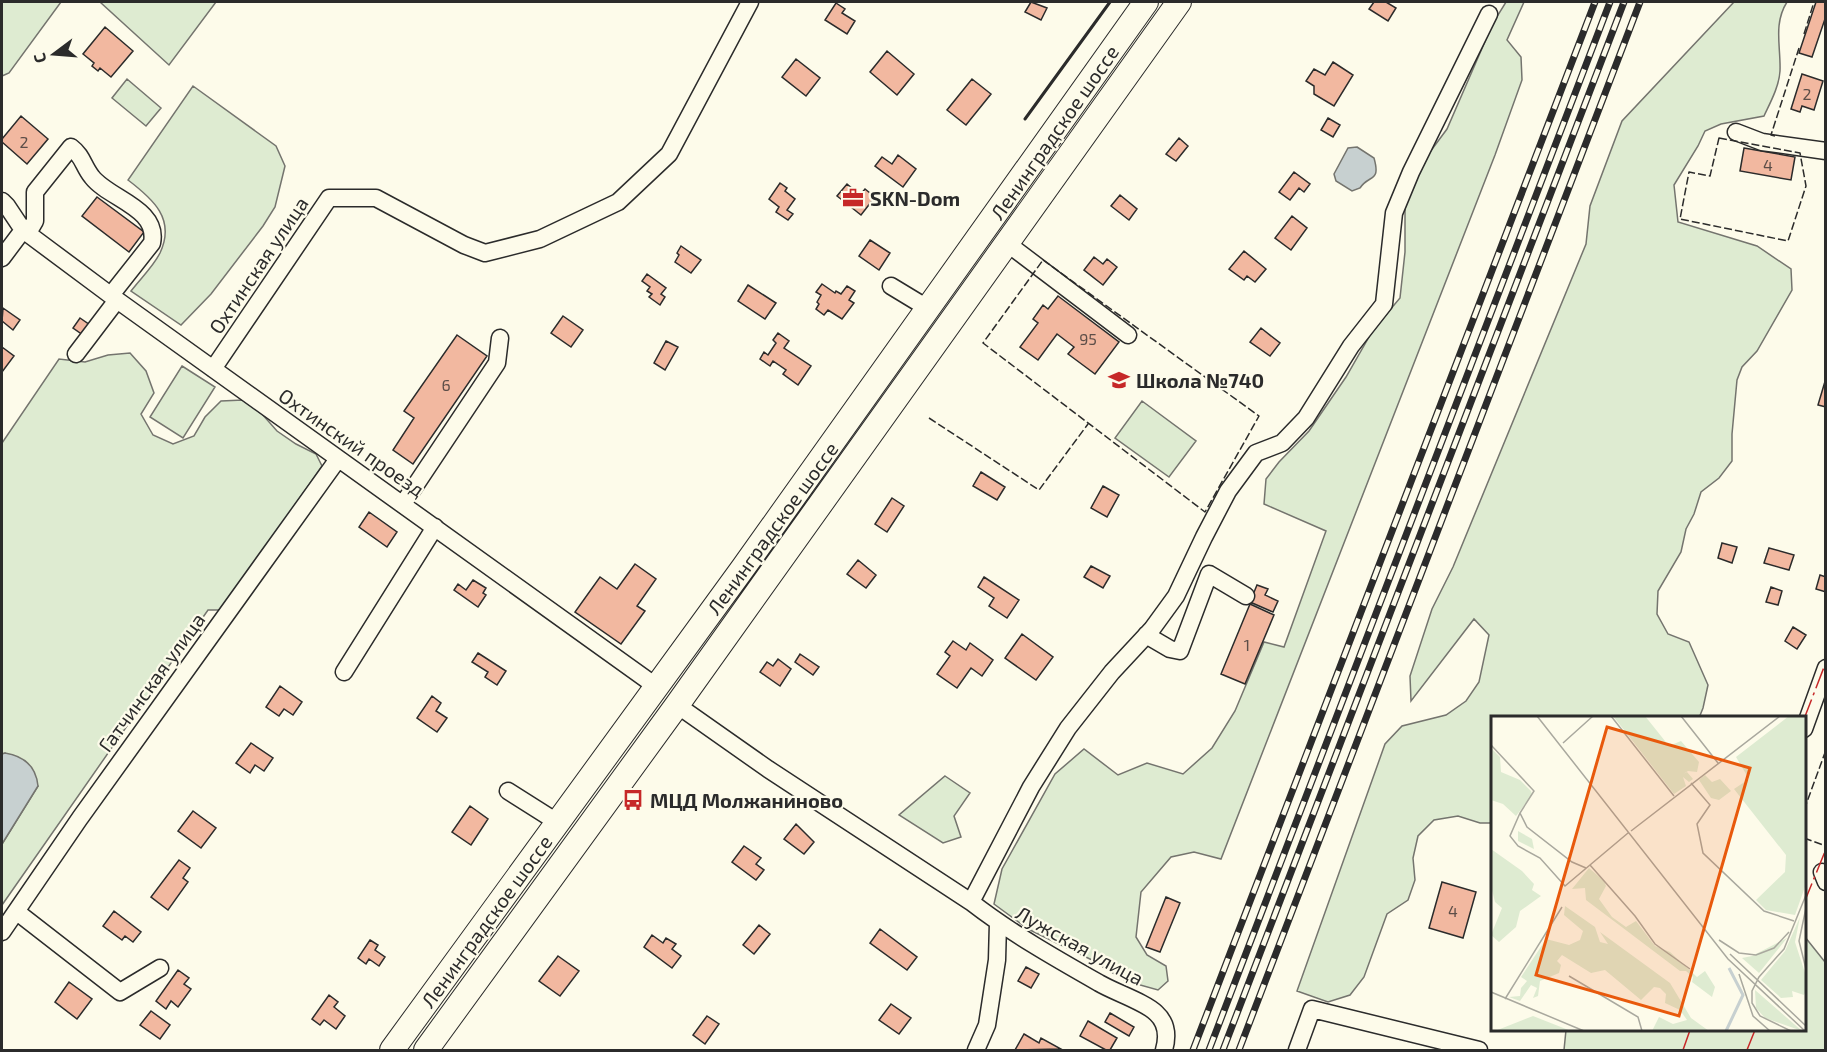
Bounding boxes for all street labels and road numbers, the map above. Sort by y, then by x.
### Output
street label: Ленинградское шоссе [985,40,1123,224]
street label: Охтинская улица [203,192,313,339]
street label: Охтинский проезд [274,383,430,501]
street label: Ленинградское шоссе [701,437,843,619]
street label: Гатчинская улица [93,608,210,757]
street label: Ленинградское шоссе [415,830,557,1012]
street label: Лужская улица [1012,900,1148,991]

